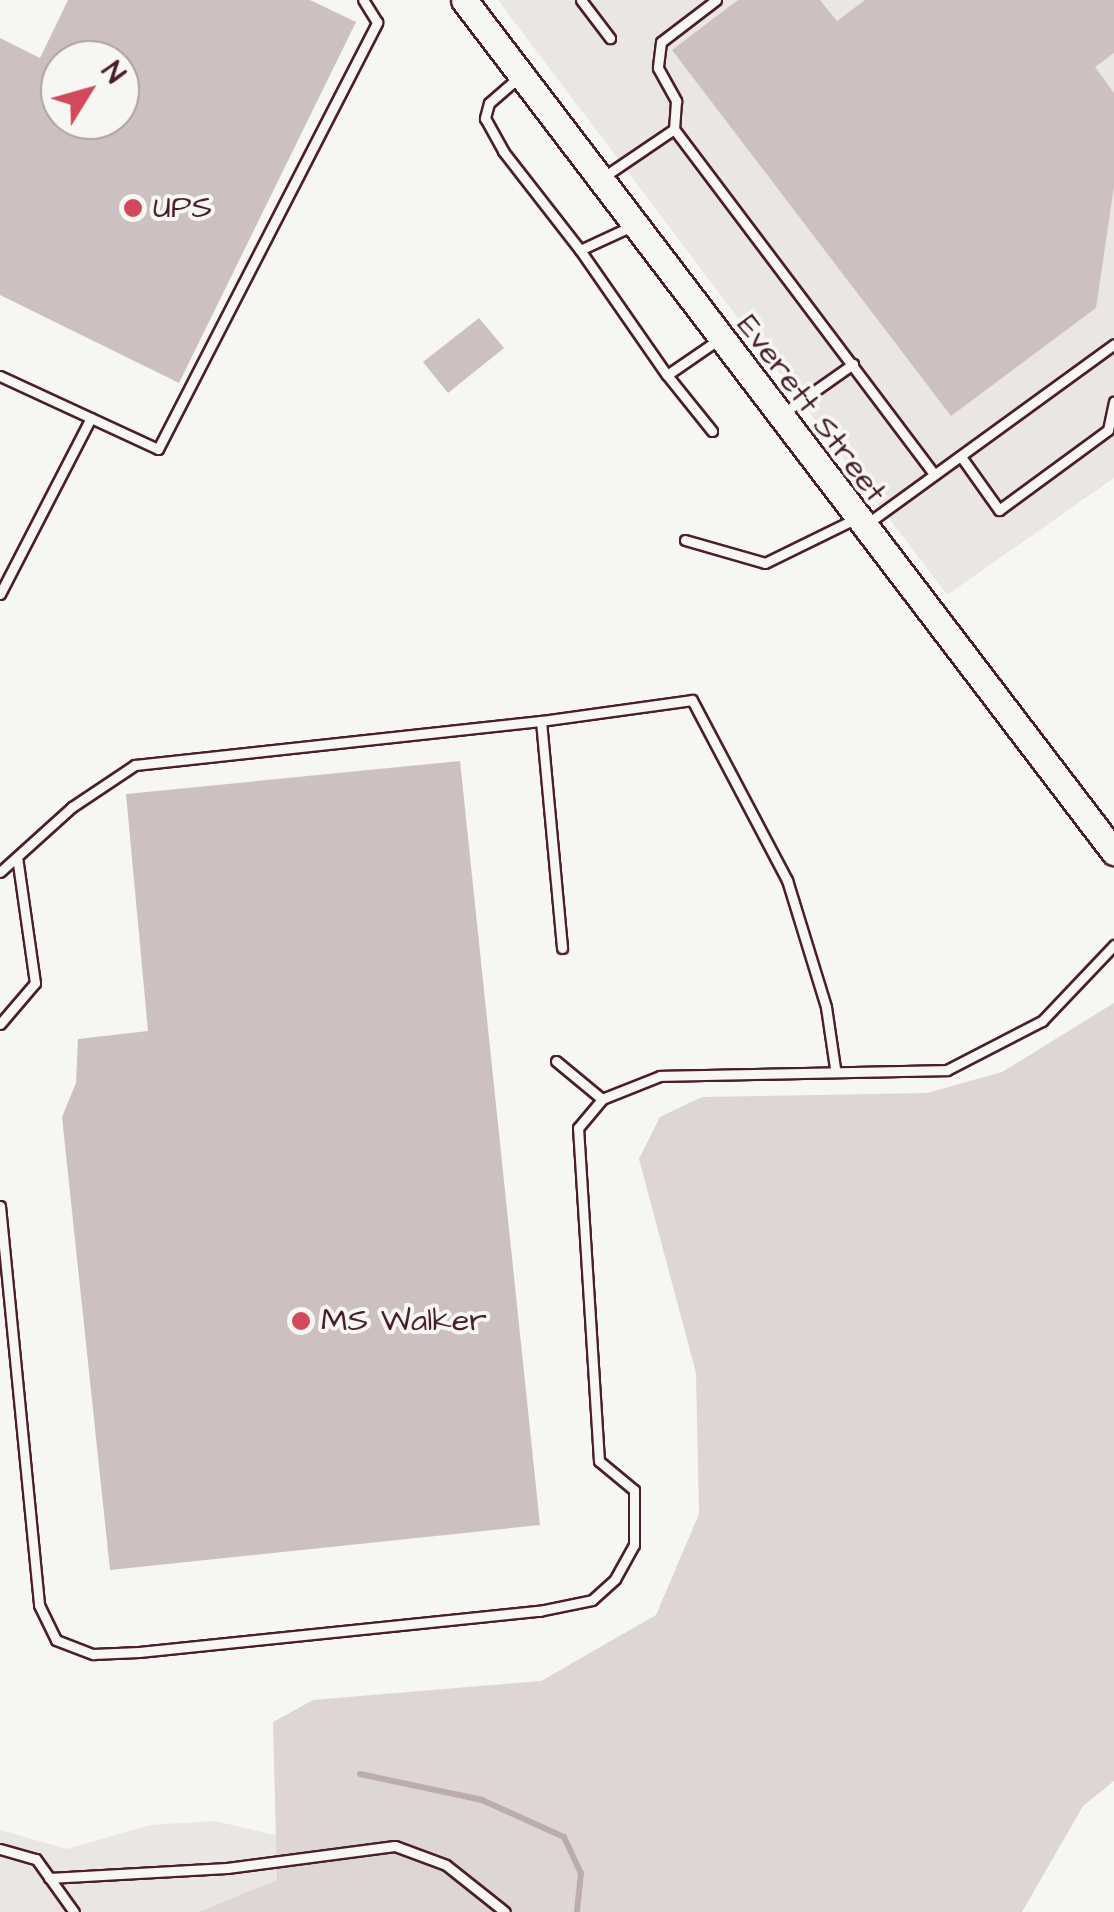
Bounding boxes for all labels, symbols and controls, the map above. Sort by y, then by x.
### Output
north arrow [40,40,140,140]
text: N [92,54,134,92]
place label: UPS [153,189,212,227]
marker: UPS [122,197,144,219]
street label: Everett Street [728,308,894,510]
place label: MS Walker [321,1302,487,1340]
marker: MS Walker [290,1310,312,1332]

